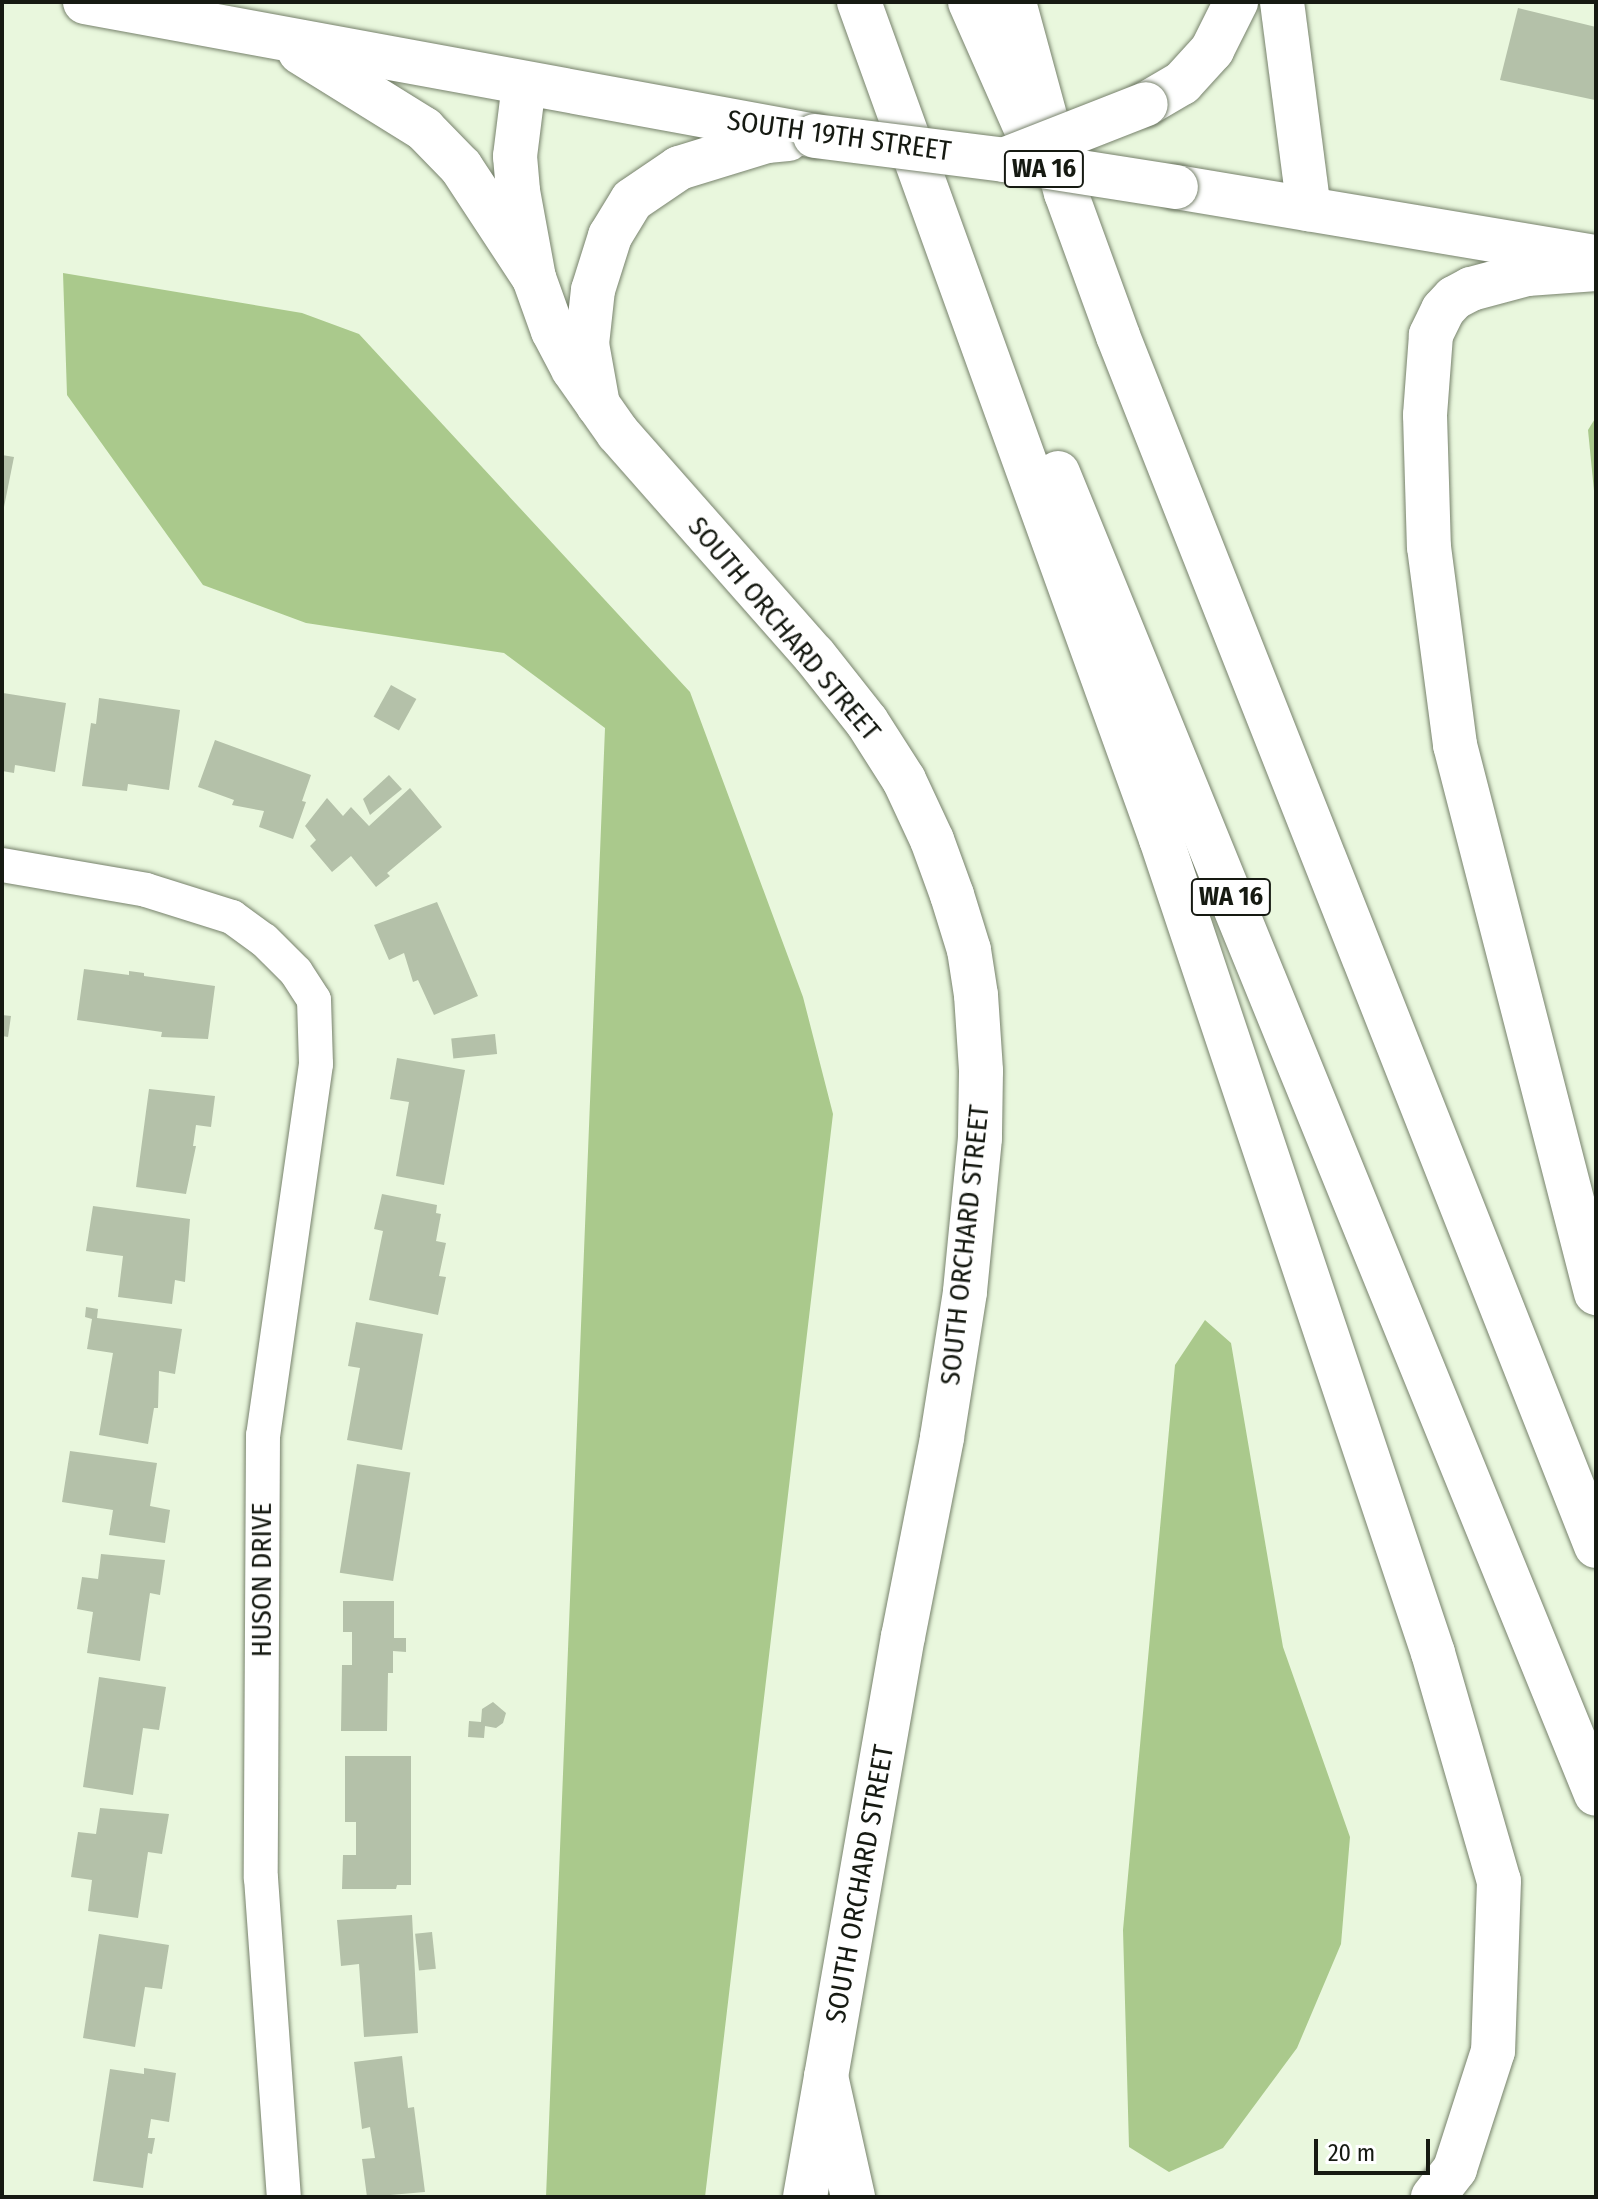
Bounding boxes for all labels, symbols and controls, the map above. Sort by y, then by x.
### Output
street label: SOUTH 19TH STREET [725,104,953,168]
road number: WA 16 [1002,147,1086,191]
street label: SOUTH ORCHARD STREET [681,510,887,748]
road number: WA 16 [1189,875,1273,919]
street label: SOUTH ORCHARD STREET [934,1103,996,1387]
street label: HUSON DRIVE [245,1503,279,1657]
street label: SOUTH ORCHARD STREET [819,1742,901,2026]
scale bar [1318,2123,1434,2173]
text: 20 m [1328,2139,1375,2167]

